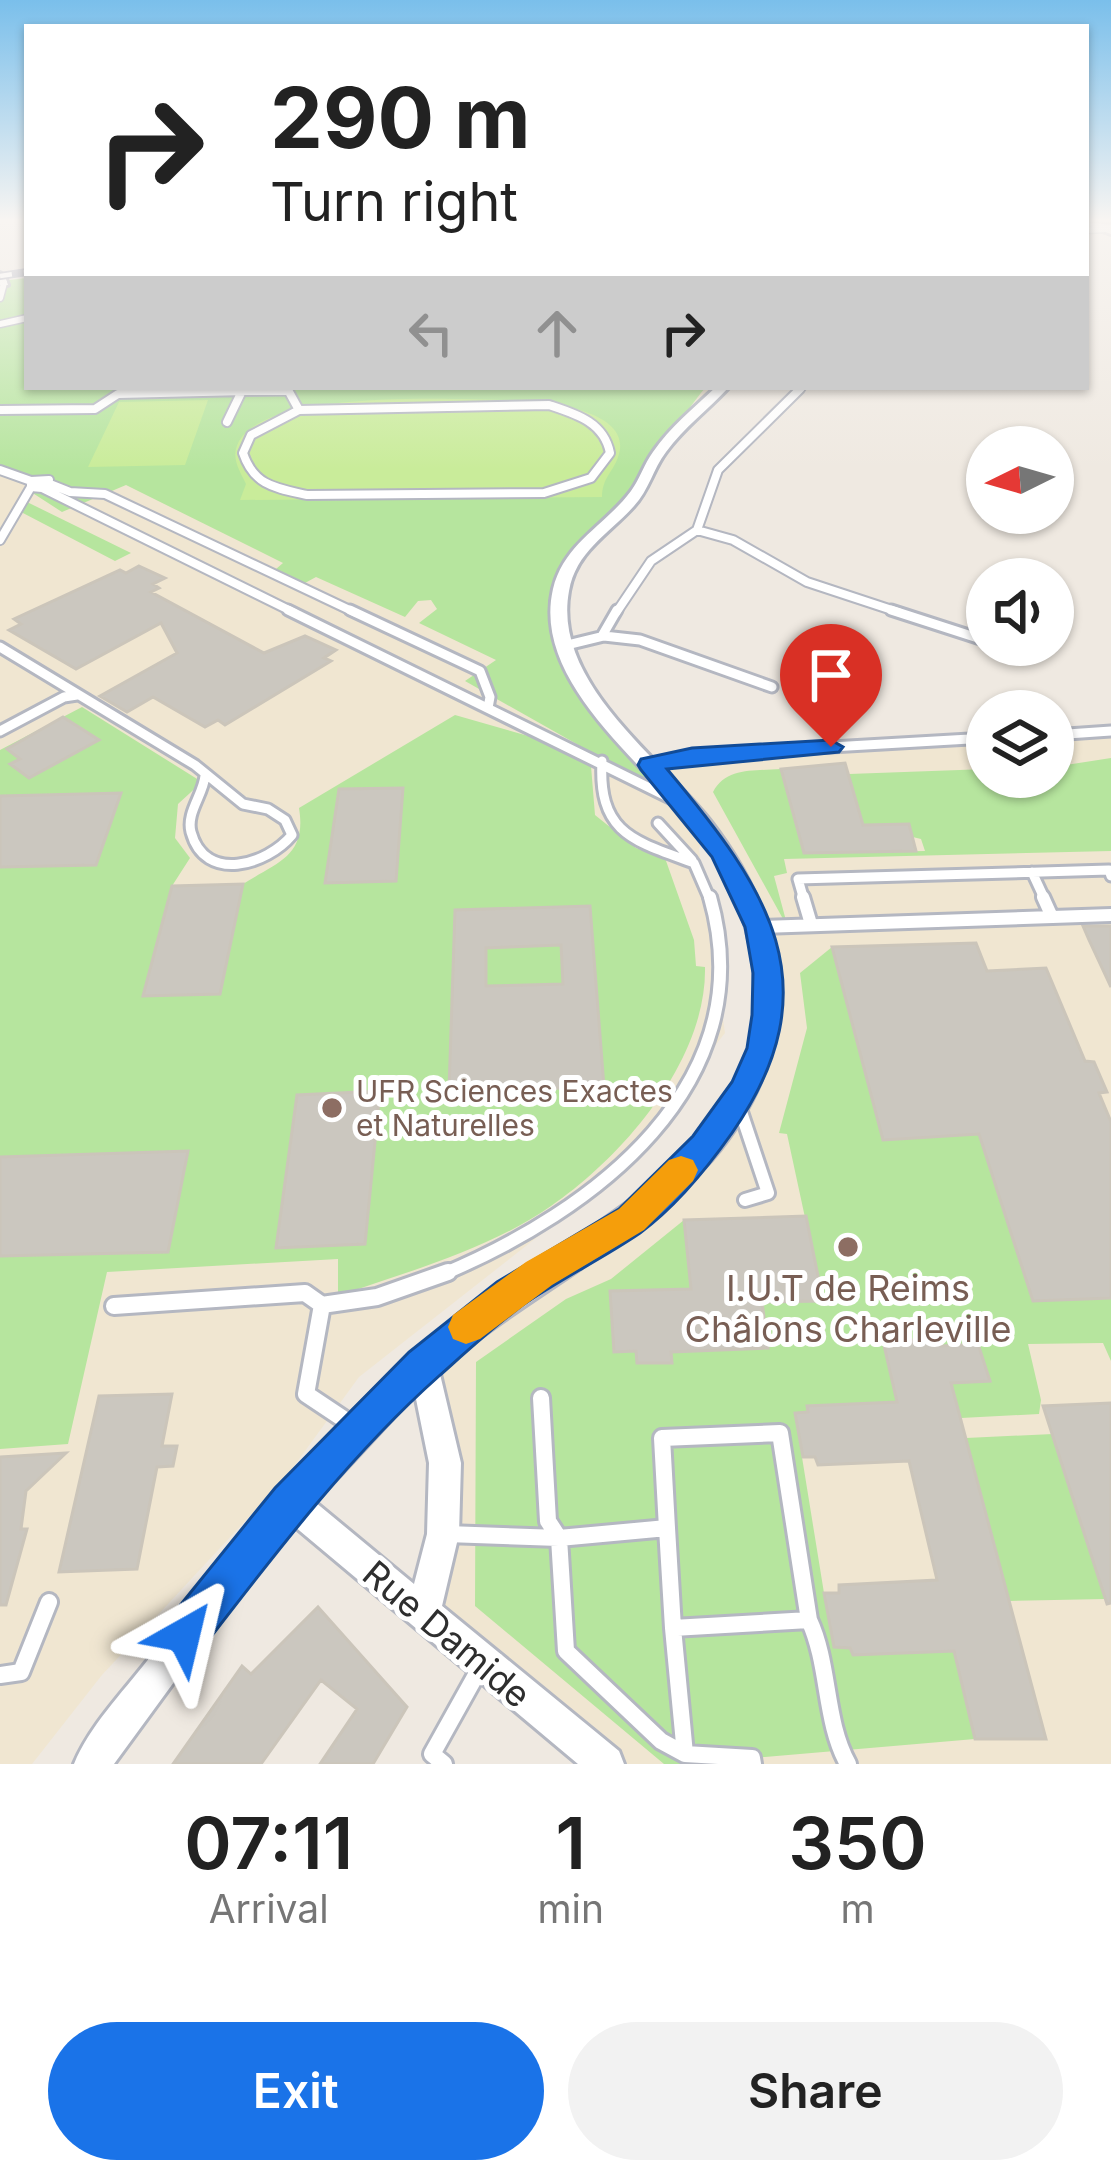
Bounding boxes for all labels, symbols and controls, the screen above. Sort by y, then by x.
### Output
text: 290 m [270,67,531,168]
icon: right [72,72,228,228]
text: Turn right [270,169,518,234]
icon: left [398,300,464,366]
icon: ahead [524,300,590,366]
icon: right [650,300,716,366]
north arrow [966,426,1074,534]
map controls [966,426,1074,798]
button: sound [966,558,1074,666]
pin [780,624,882,747]
icon: arrive [798,642,864,708]
button: layers [966,690,1074,798]
place label: UFR Sciences Exactes et Naturelles [356,1073,673,1143]
marker: UFR Sciences Exactes et Naturelles [319,1095,345,1121]
marker: I.U.T de Reims Châlons Charleville [835,1234,861,1260]
place label: I.U.T de Reims Châlons Charleville [685,1266,1011,1351]
street label: Rue Damide [354,1551,540,1717]
position arrow [121,1572,247,1698]
text: 07:11 [184,1799,353,1886]
text: 1 [555,1799,586,1886]
text: 350 [788,1799,927,1886]
text: Arrival [209,1885,329,1932]
text: min [537,1885,604,1932]
text: m [840,1885,875,1932]
button: Exit [48,2022,544,2160]
button: Share [568,2022,1063,2160]

